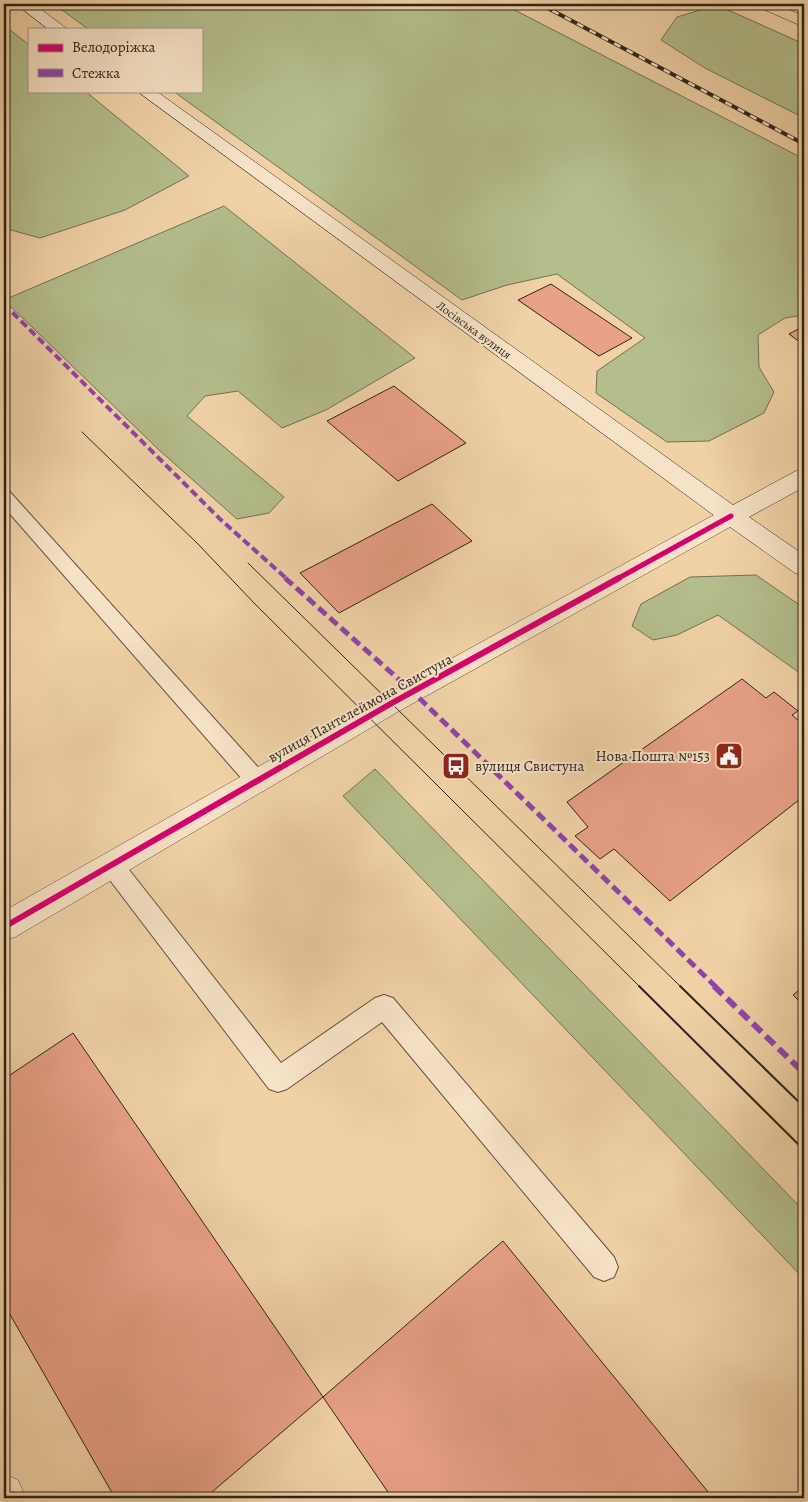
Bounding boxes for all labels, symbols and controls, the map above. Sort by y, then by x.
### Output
legend [28,28,202,92]
text: Велодоріжка [72,37,156,57]
text: Стежка [72,63,120,83]
street label: Лосівська вулиця [433,297,515,363]
street label: вулиця Пантелеймона Свистуна [264,649,456,767]
public building icon: Нова Пошта №153 [714,741,744,771]
place label: Нова Пошта №153 [596,746,710,766]
bus stop icon: вулиця Свистуна [441,751,471,781]
place label: вулиця Свистуна [475,756,584,776]

